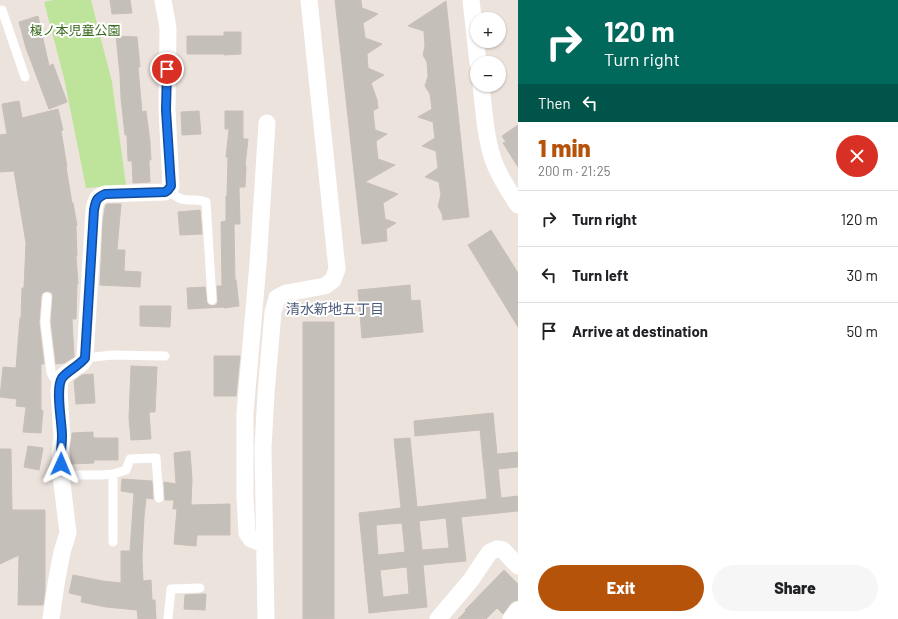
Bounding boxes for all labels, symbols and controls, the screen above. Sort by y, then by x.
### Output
map controls [470,12,506,92]
button: + [470,12,506,48]
text: 120 m [604,14,675,48]
icon: right [538,16,590,68]
park label: 榎ノ本児童公園 [29,22,121,38]
text: Turn right [604,48,680,70]
pin [150,52,184,86]
button: − [470,56,506,92]
icon: arrive [156,58,178,80]
icon: left [579,92,601,114]
text: Then [538,94,571,112]
text: 1 min [538,133,591,162]
button: close [836,135,878,177]
text: 200 m · 21:25 [538,163,610,179]
icon: right [538,208,560,230]
text: Turn right [572,210,637,228]
text: 120 m [841,210,878,228]
icon: left [538,264,560,286]
text: Turn left [572,266,628,284]
text: 30 m [846,266,878,284]
district label: 清水新地五丁目 [286,300,384,317]
icon: arrive [538,320,560,342]
text: Arrive at destination [572,322,708,340]
text: 50 m [846,322,878,340]
position arrow [40,443,82,485]
button: Exit [538,565,704,611]
button: Share [712,565,878,611]

